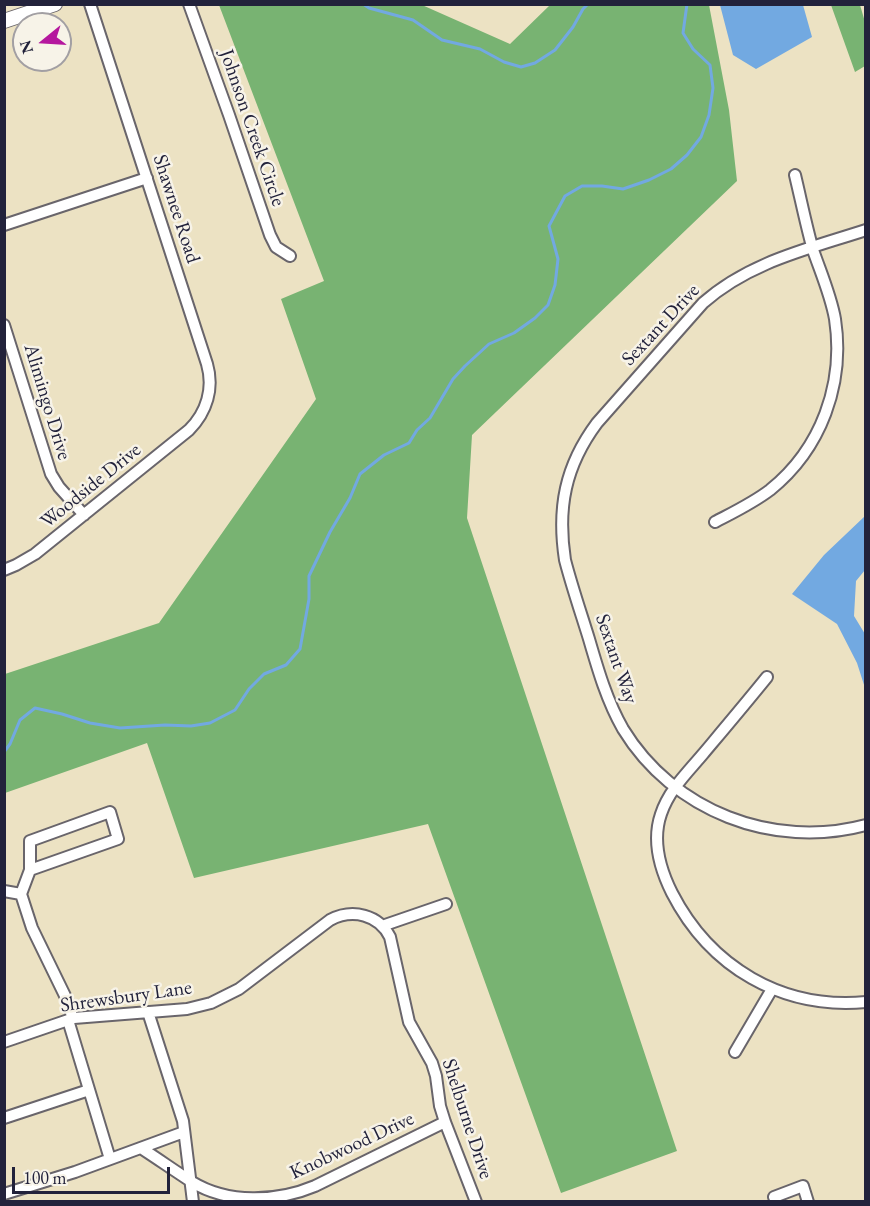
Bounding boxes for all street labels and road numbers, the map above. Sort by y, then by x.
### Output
street label: Johnson Creek Circle [214,46,290,210]
street label: Shawnee Road [147,152,205,266]
street label: Sextant Drive [617,279,705,371]
street label: Alimingo Drive [18,341,76,463]
street label: Woodside Drive [36,438,146,534]
street label: Sextant Way [589,611,643,707]
street label: Shrewsbury Lane [59,976,193,1018]
street label: Shelburne Drive [436,1056,498,1182]
street label: Knobwood Drive [286,1107,418,1185]

